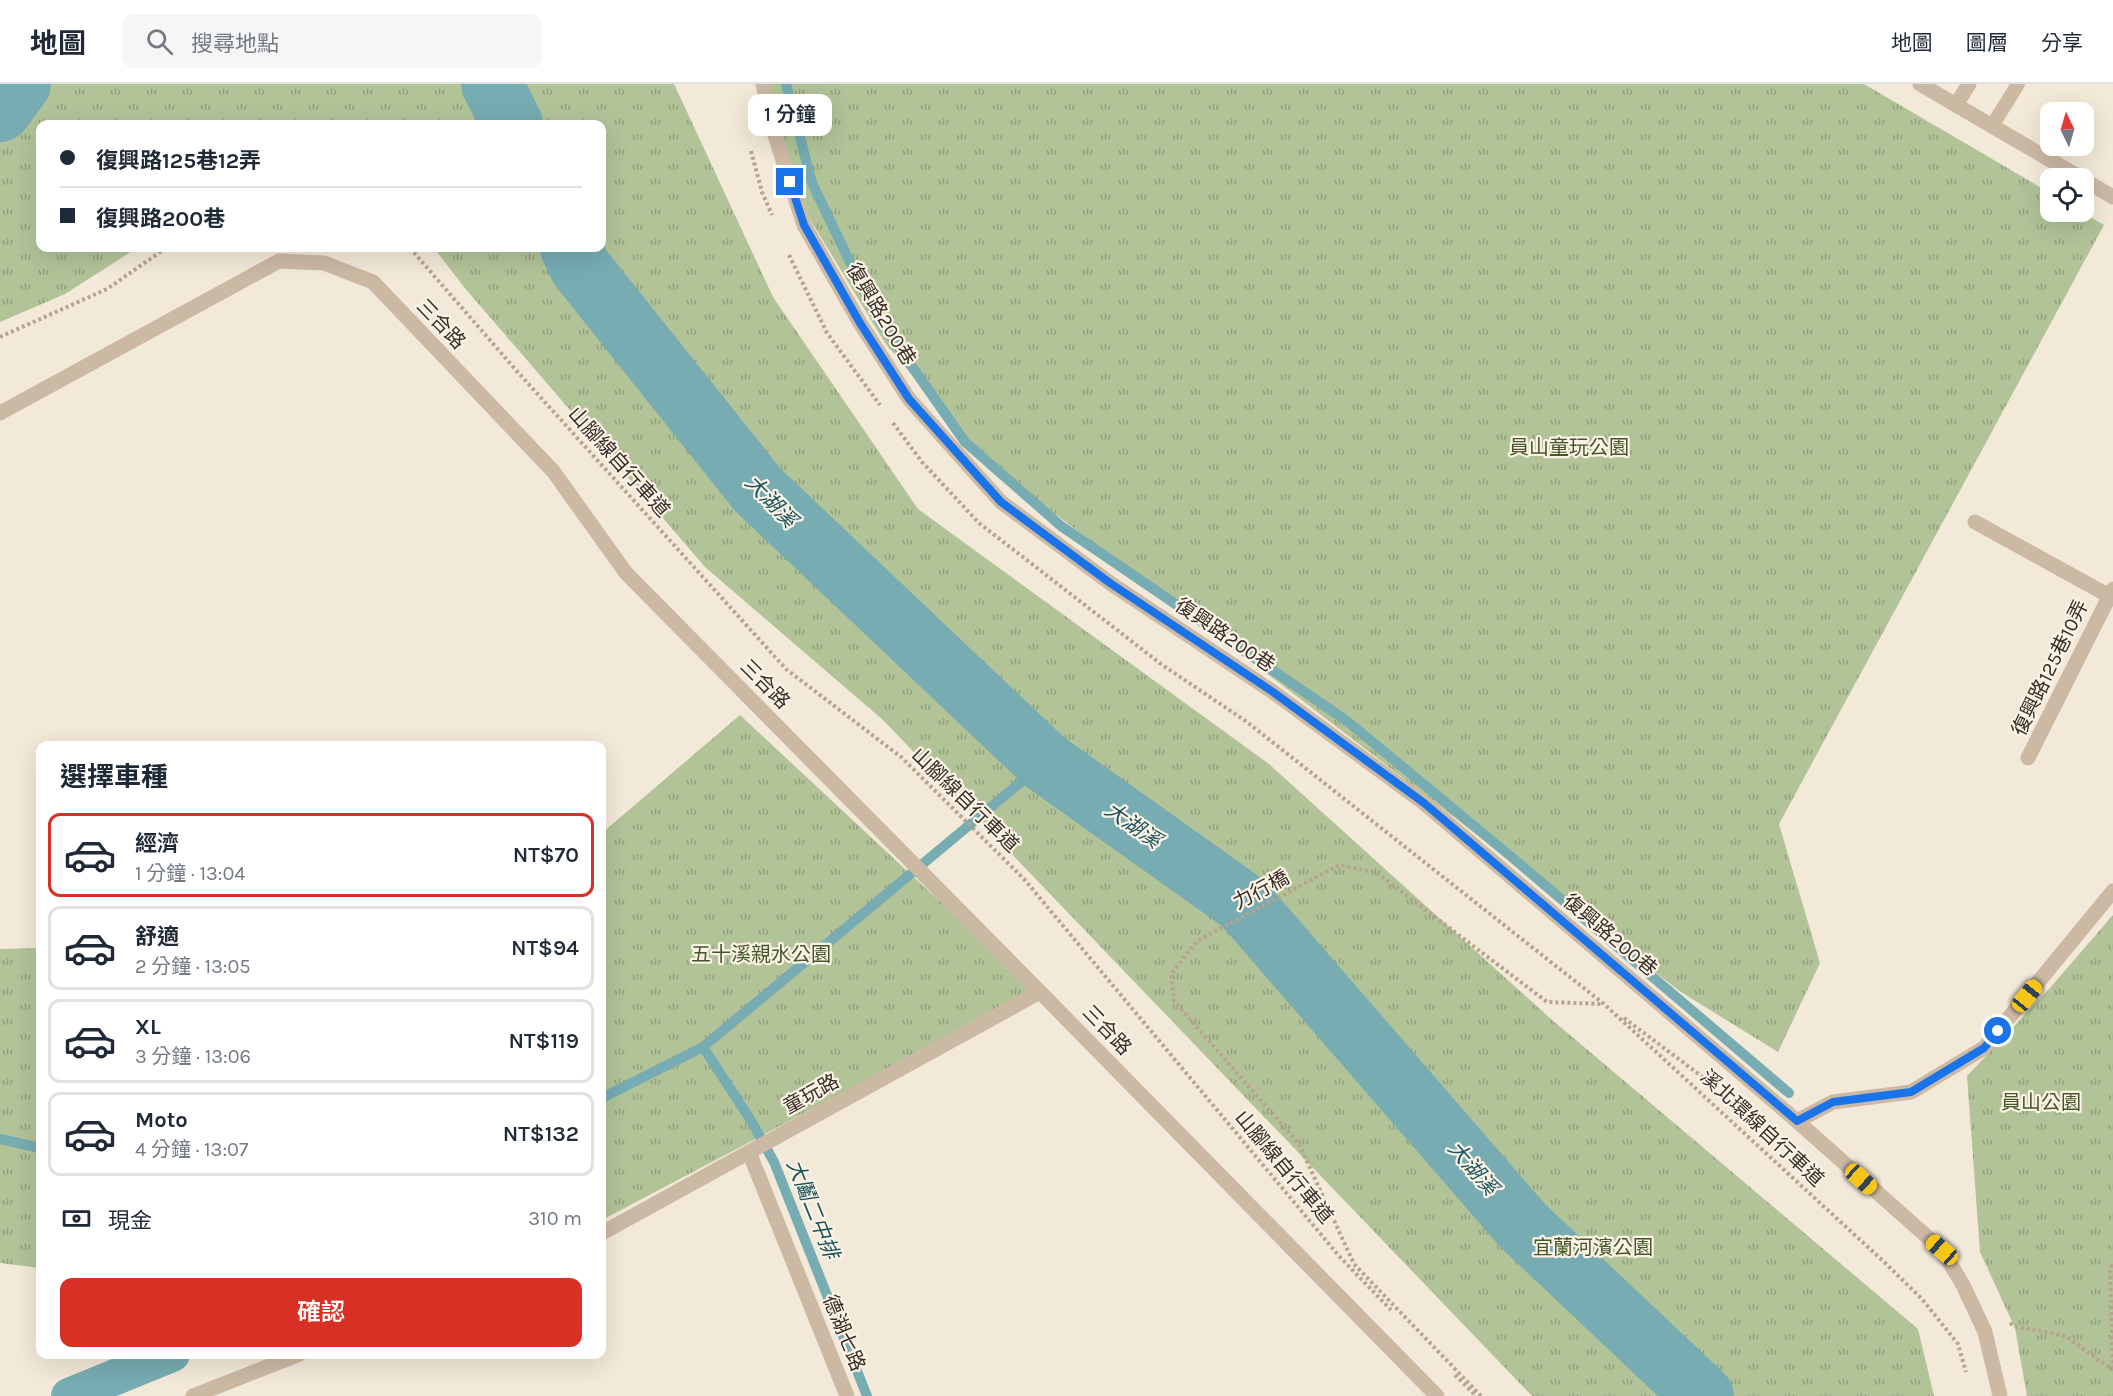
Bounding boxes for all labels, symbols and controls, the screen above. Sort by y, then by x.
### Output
search box [122,14,542,68]
icon: search [143,25,176,58]
text: 地圖 [30,27,86,60]
text: 搜尋地點 [191,31,279,57]
text: 地圖 [1891,31,1933,55]
text: 圖層 [1966,31,2008,55]
text: 分享 [2041,31,2083,55]
callout: 1 分鐘 [748,95,832,137]
north arrow [2040,102,2094,156]
map controls [2040,102,2094,222]
text: 1 分鐘 [764,103,816,126]
text: 復興路125巷12弄 [96,148,261,174]
route end [776,168,803,195]
button: locate [2040,168,2094,222]
text: 復興路200巷 [96,206,225,232]
street label: 復興路200巷 [841,259,921,369]
street label: 三合路 [412,294,470,354]
street label: 山腳線自行車道 [564,402,674,522]
park label: 員山童玩公園 [1509,436,1629,459]
water label: 大湖溪 [740,470,804,534]
street label: 復興路200巷 [1171,593,1279,677]
street label: 復興路125巷10弄 [2007,596,2093,740]
street label: 三合路 [736,655,794,713]
street label: 山腳線自行車道 [907,743,1023,857]
text: 選擇車種 [60,761,168,793]
water label: 大湖溪 [1100,797,1168,855]
icon: car [63,828,117,882]
text: 經濟 [135,831,179,857]
text: NT$70 [513,842,579,868]
text: 1 分鐘 · 13:04 [135,862,246,885]
street label: 力行橋 [1229,866,1293,914]
street label: 復興路200巷 [1558,889,1662,981]
icon: car [63,921,117,975]
text: 舒適 [135,924,179,950]
text: NT$94 [511,935,579,961]
park label: 五十溪親水公園 [691,943,831,966]
text: 2 分鐘 · 13:05 [135,955,251,978]
car [2009,976,2045,1016]
street label: 三合路 [1078,1000,1136,1060]
icon: car [63,1014,117,1068]
text: XL [135,1014,161,1040]
route start [1984,1017,2011,1044]
text: NT$119 [509,1028,579,1054]
text: 3 分鐘 · 13:06 [135,1045,251,1068]
street label: 溪北環線自行車道 [1696,1065,1828,1191]
street label: 童玩路 [779,1069,843,1119]
park label: 員山公園 [2001,1091,2081,1114]
street label: 山腳線自行車道 [1230,1106,1338,1228]
icon: car [63,1107,117,1161]
text: Moto [135,1107,188,1133]
text: NT$132 [503,1121,579,1147]
water label: 大湖溪 [1443,1136,1505,1202]
text: 4 分鐘 · 13:07 [135,1138,248,1161]
water label: 大鬮二中排 [782,1156,845,1265]
car [1842,1160,1880,1198]
icon: cash [60,1202,93,1235]
text: 310 m [528,1207,582,1230]
text: 現金 [108,1208,152,1234]
car [1923,1231,1961,1269]
park label: 宜蘭河濱公園 [1533,1236,1653,1259]
button: 確認 [60,1278,582,1347]
street label: 德湖七路 [818,1292,870,1374]

